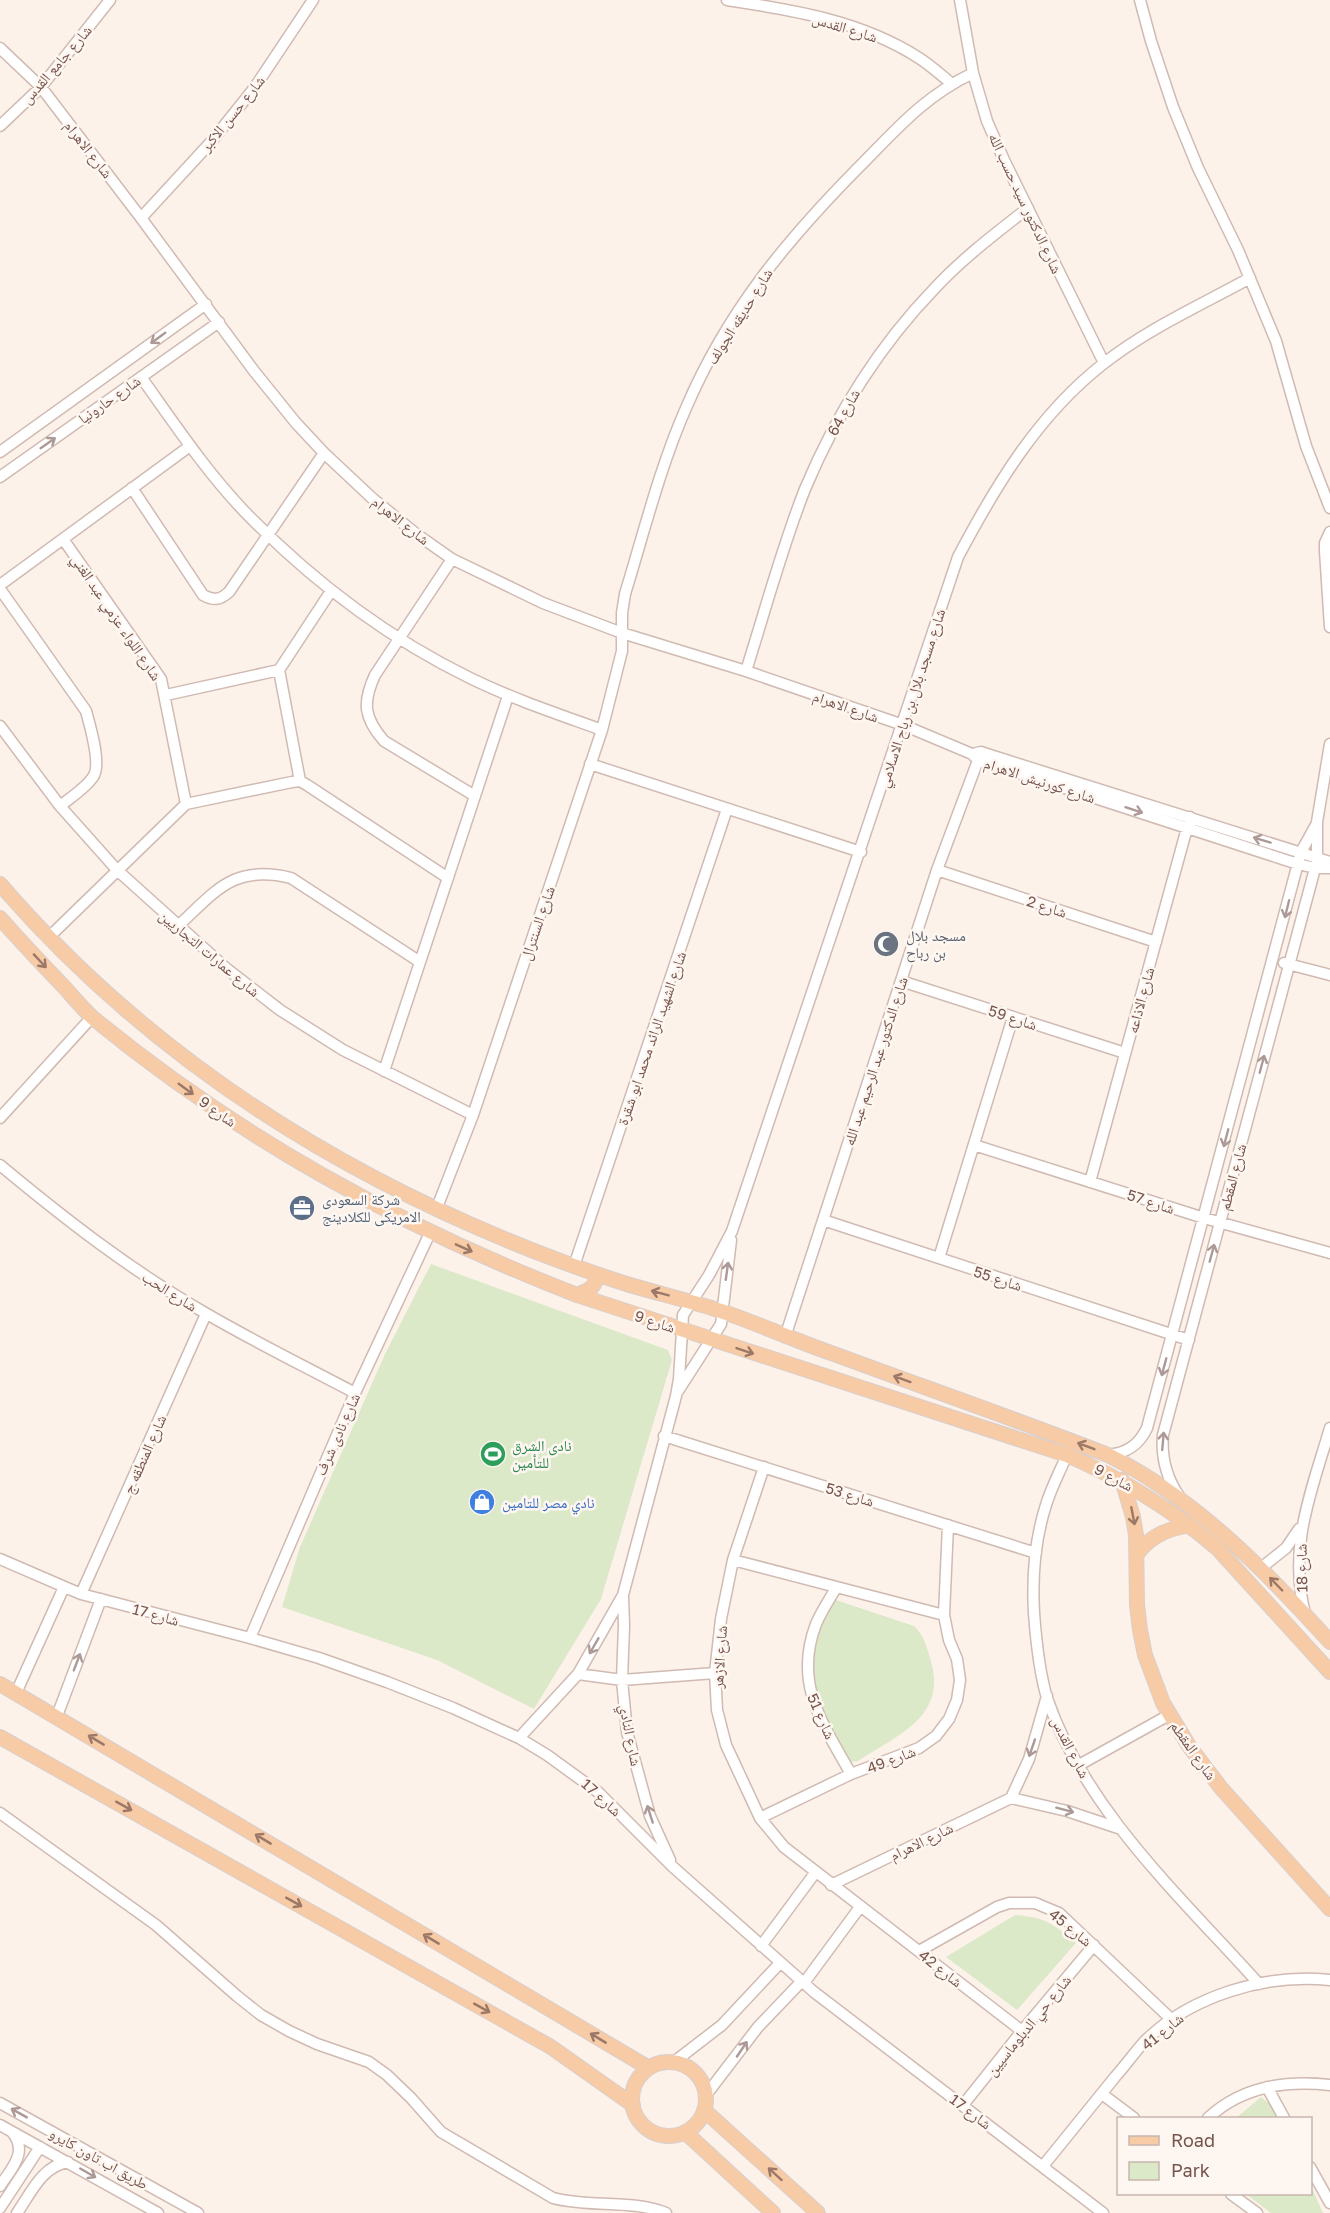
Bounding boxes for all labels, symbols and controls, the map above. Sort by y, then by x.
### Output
street label: شارع القدس [810,9,880,47]
street label: شارع جامع القدس [17,21,97,108]
street label: شارع حسن الاكبر [195,71,270,157]
street label: شارع الاهرام [59,117,117,183]
street label: شارع الدكتور سيد حسب الله [984,130,1067,277]
street label: شارع حديقه الجولف [702,265,777,368]
one-way arrow [151,332,167,344]
street label: شارع حارونيا [74,371,145,429]
street label: شارع 64 [823,385,865,439]
one-way arrow [39,437,55,449]
street label: شارع الاهرام [367,492,434,550]
street label: شارع اللواء عزمي عبد الغني [65,550,166,686]
street label: شارع مسجد بلال بن رباح الاسلامي [874,606,952,791]
street label: شارع الاهرام [810,686,881,728]
street label: شارع كورنيش الاهرام [982,754,1098,808]
one-way arrow [1124,805,1143,816]
one-way arrow [1253,834,1272,845]
street label: شارع السنترال [516,883,560,963]
street label: شارع 2 [1024,891,1069,923]
one-way arrow [1280,899,1292,918]
street label: شارع عمارات التجاريين [155,906,264,1002]
place label: مسجد بلال بن رباح [906,926,966,963]
mosque icon: مسجد بلال بن رباح [871,929,901,959]
street label: شارع الشهيد الرائد محمد ابو شقرة [613,949,691,1128]
one-way arrow [32,953,46,968]
street label: شارع الاذاعه [1123,965,1159,1036]
street label: شارع الدكتور عبد الرحيم عبد الله [839,974,913,1148]
street label: شارع 59 [986,1001,1040,1035]
one-way arrow [1257,1055,1269,1074]
one-way arrow [177,1083,193,1095]
street label: شارع 9 [195,1092,240,1132]
one-way arrow [1219,1128,1231,1147]
street label: شارع المقطم [1214,1142,1252,1213]
street label: شارع 57 [1124,1185,1177,1219]
place label: شركة السعودى الامريكى للكلادينج [322,1190,421,1227]
office icon: شركة السعودى الامريكى للكلادينج [287,1193,317,1223]
one-way arrow [454,1243,473,1254]
one-way arrow [1207,1244,1218,1263]
one-way arrow [721,1262,732,1281]
street label: شارع 55 [971,1262,1025,1296]
street label: شارع الحب [138,1267,201,1317]
one-way arrow [650,1287,669,1298]
street label: شارع 9 [632,1306,678,1338]
one-way arrow [735,1346,754,1357]
one-way arrow [1158,1357,1169,1376]
one-way arrow [894,1373,912,1384]
street label: شارع نادى شرف [311,1390,365,1479]
street label: شارع المنطقه ج [119,1411,171,1497]
one-way arrow [1158,1432,1169,1452]
place label: نادى الشرق للتأمين [512,1436,572,1473]
sports icon: نادى الشرق للتأمين [478,1439,508,1469]
one-way arrow [1077,1440,1095,1451]
street label: شارع 9 [1091,1459,1137,1496]
street label: شارع 53 [823,1478,877,1512]
shop icon: نادي مصر للتامين [467,1487,497,1517]
place label: نادي مصر للتامين [502,1493,595,1515]
one-way arrow [1128,1506,1139,1526]
street label: شارع 18 [1292,1543,1312,1593]
one-way arrow [1269,1577,1283,1592]
street label: شارع 17 [130,1599,181,1631]
street label: شارع الازهر [708,1625,732,1690]
one-way arrow [588,1637,600,1654]
one-way arrow [73,1653,84,1671]
street label: شارع 51 [802,1690,840,1743]
street label: شارع النادي [612,1703,646,1768]
street label: شارع القدس [1046,1713,1094,1782]
street label: شارع المقطم [1165,1717,1221,1784]
one-way arrow [88,1733,105,1745]
one-way arrow [1026,1738,1037,1757]
street label: شارع 49 [864,1742,919,1778]
street label: شارع 17 [577,1774,626,1821]
one-way arrow [115,1801,132,1813]
one-way arrow [644,1805,655,1824]
one-way arrow [1055,1805,1074,1817]
street label: شارع الاهرام [886,1818,957,1866]
one-way arrow [255,1833,272,1845]
one-way arrow [285,1896,302,1908]
street label: شارع 45 [1045,1904,1096,1951]
one-way arrow [423,1932,440,1944]
street label: شارع 42 [914,1945,966,1992]
street label: شارع حي الدبلوماسيين [982,1971,1077,2081]
one-way arrow [473,2002,490,2014]
street label: شارع 41 [1137,2009,1188,2055]
one-way arrow [590,2032,607,2044]
one-way arrow [736,2041,748,2058]
street label: شارع 17 [945,2090,995,2134]
one-way arrow [10,2107,27,2119]
legend [1117,2117,1312,2195]
street label: طريق اب تاون كايرو [46,2123,152,2194]
text: Road [1171,2129,1215,2151]
text: Park [1171,2159,1210,2181]
one-way arrow [768,2167,783,2181]
one-way arrow [79,2168,96,2180]

